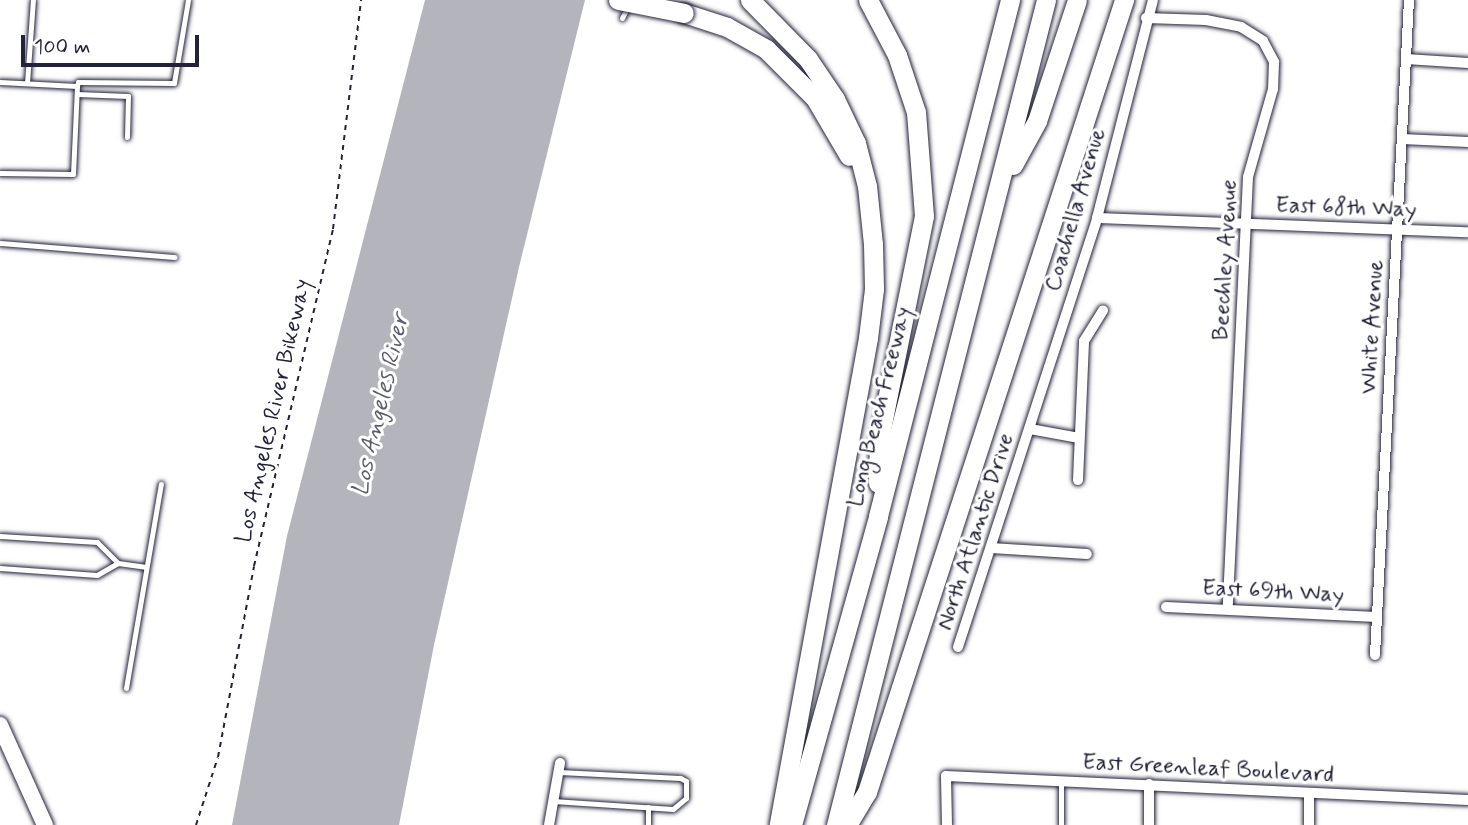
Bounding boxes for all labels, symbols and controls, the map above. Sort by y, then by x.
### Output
scale bar [24,21,203,65]
text: 100 m [34,33,90,61]
street label: Coachella Avenue [1039,123,1113,297]
street label: Beechley Avenue [1208,176,1244,344]
street label: East 68th Way [1275,192,1417,224]
street label: White Avenue [1356,257,1390,397]
street label: Los Angeles River Bikeway [231,280,317,542]
street label: Long Beach Freeway [842,304,918,510]
water label: Los Angeles River [347,315,415,495]
street label: North Atlantic Drive [931,431,1021,633]
street label: East 69th Way [1201,574,1345,610]
street label: East Greenleaf Boulevard [1085,749,1331,789]

